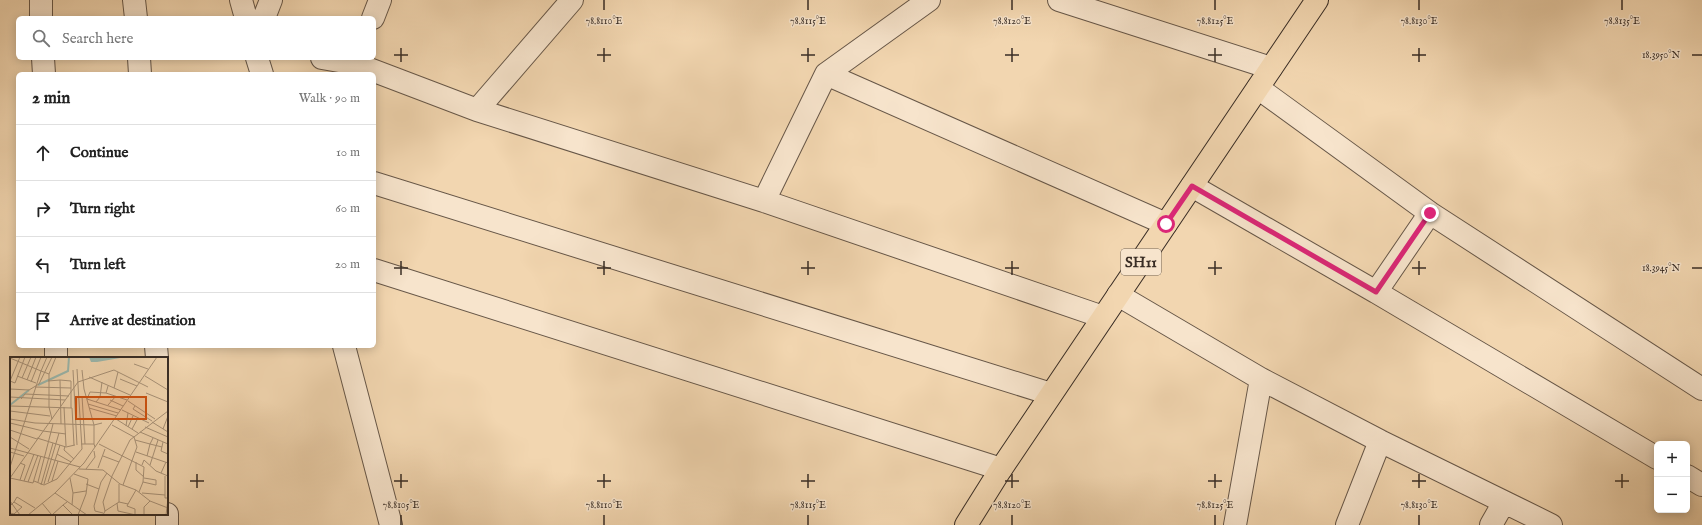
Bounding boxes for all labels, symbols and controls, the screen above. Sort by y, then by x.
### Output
text: 78.8110°E [585,15,623,28]
text: 78.8115°E [790,15,826,28]
text: 78.8120°E [993,15,1031,28]
text: 78.8125°E [1197,15,1233,28]
text: 78.8130°E [1400,15,1438,28]
text: 78.8135°E [1604,15,1640,28]
search box [16,16,376,60]
icon: search [30,27,52,49]
text: Search here [62,29,133,48]
text: 18.3950°N [1642,49,1680,62]
text: 2 min [32,88,70,109]
text: Walk · 90 m [299,90,360,107]
icon: ahead [32,142,54,164]
text: Continue [70,143,128,162]
text: 10 m [336,144,360,161]
icon: right [32,198,54,220]
text: Turn right [70,199,135,218]
text: 60 m [335,200,360,217]
route end [1421,204,1439,222]
route start [1157,215,1175,233]
road number: SH11 [1121,249,1161,275]
icon: left [32,254,54,276]
text: Turn left [70,255,126,274]
text: 20 m [335,256,360,273]
text: 18.3945°N [1642,262,1680,275]
icon: arrive [32,310,54,332]
text: Arrive at destination [70,311,196,330]
inset map [10,357,168,515]
map controls [1654,441,1690,513]
button: + [1654,441,1690,477]
button: − [1654,477,1690,513]
text: 78.8105°E [383,499,420,512]
text: 78.8110°E [585,499,623,512]
text: 78.8115°E [790,499,826,512]
text: 78.8120°E [993,499,1031,512]
text: 78.8125°E [1197,499,1233,512]
text: 78.8130°E [1400,499,1438,512]

